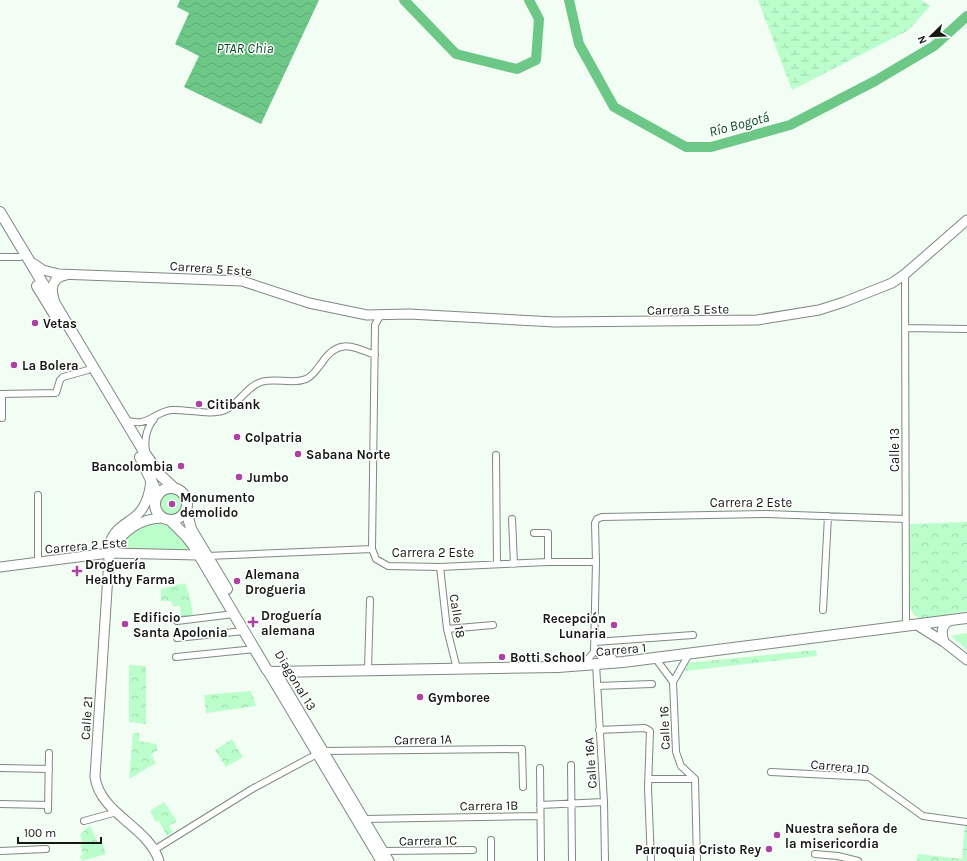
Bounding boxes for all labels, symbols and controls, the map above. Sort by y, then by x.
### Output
north arrow [911,16,951,56]
text: N [915,34,930,46]
water label: PTAR Chia [217,40,273,57]
water label: Río Bogotá [707,108,771,141]
street label: Carrera 5 Este [169,258,253,279]
street label: Carrera 5 Este [647,301,730,318]
place label: Vetas [43,316,77,331]
marker: Vetas [30,318,40,328]
place label: La Bolera [22,358,79,373]
marker: La Bolera [9,360,19,370]
place label: Citibank [207,397,261,412]
marker: Citibank [194,399,204,409]
street label: Calle 13 [887,428,902,472]
place label: Colpatria [245,430,302,445]
marker: Colpatria [232,432,242,442]
place label: Sabana Norte [306,447,390,462]
marker: Sabana Norte [293,449,303,459]
place label: Bancolombia [91,459,173,474]
marker: Bancolombia [176,461,186,471]
place label: Jumbo [247,470,289,485]
marker: Jumbo [234,472,244,482]
place label: Monumento demolido [180,490,255,520]
street label: Carrera 2 Este [710,495,793,510]
marker: Monumento demolido [167,499,177,509]
street label: Carrera 2 Este [44,534,128,557]
street label: Carrera 2 Este [392,545,475,560]
place label: Droguería Healthy Farma [85,557,175,587]
marker: Droguería Healthy Farma [72,566,82,576]
place label: Alemana Drogueria [245,567,306,597]
marker: Alemana Drogueria [232,576,242,586]
street label: Calle 18 [447,593,468,639]
place label: Droguería alemana [261,608,322,638]
place label: Edificio Santa Apolonia [133,610,228,640]
place label: Recepción Lunaria [542,611,606,641]
marker: Droguería alemana [248,617,258,627]
marker: Edificio Santa Apolonia [120,619,130,629]
marker: Recepción Lunaria [609,620,619,630]
street label: Carrera 1 [595,640,647,659]
street label: Diagonal 13 [272,647,319,713]
place label: Botti School [510,650,586,665]
marker: Botti School [497,652,507,662]
place label: Gymboree [428,690,490,705]
marker: Gymboree [415,692,425,702]
street label: Calle 21 [77,696,96,741]
street label: Calle 16 [656,706,673,750]
street label: Carrera 1A [394,731,453,748]
street label: Calle 16A [581,736,600,789]
street label: Carrera 1D [810,756,870,777]
street label: Carrera 1B [460,797,518,814]
scale bar [18,819,101,845]
place label: Nuestra señora de la misericordia [785,821,898,851]
text: 100 m [24,826,56,840]
marker: Nuestra señora de la misericordia [772,830,782,840]
street label: Carrera 1C [399,832,457,849]
place label: Parroquia Cristo Rey [635,842,761,858]
marker: Parroquia Cristo Rey [764,844,774,854]

